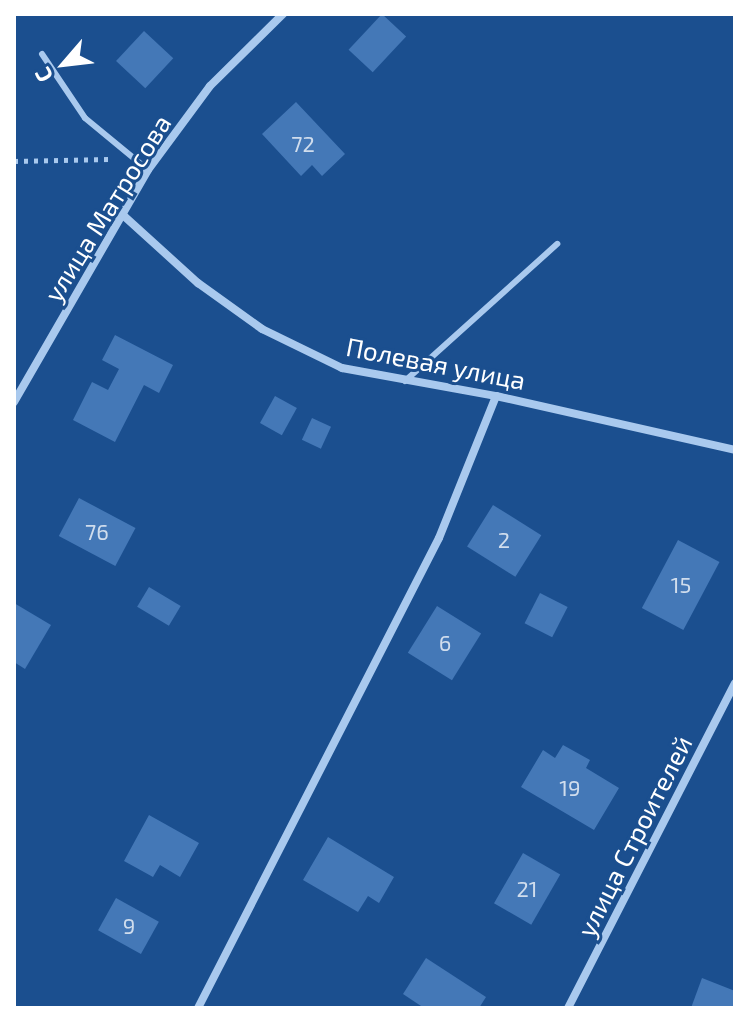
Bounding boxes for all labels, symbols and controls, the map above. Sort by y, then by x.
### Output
north arrow [24,24,104,104]
text: С [28,63,57,87]
street label: улица Матросова [37,109,177,307]
house number: 72 [291,131,315,157]
street label: Полевая улица [344,330,528,396]
house number: 76 [85,519,109,545]
house number: 2 [498,527,510,553]
house number: 15 [671,572,691,598]
house number: 6 [439,630,451,656]
street label: улица Строителей [570,730,698,942]
house number: 19 [559,775,581,801]
house number: 21 [516,876,538,902]
house number: 9 [123,913,135,939]

